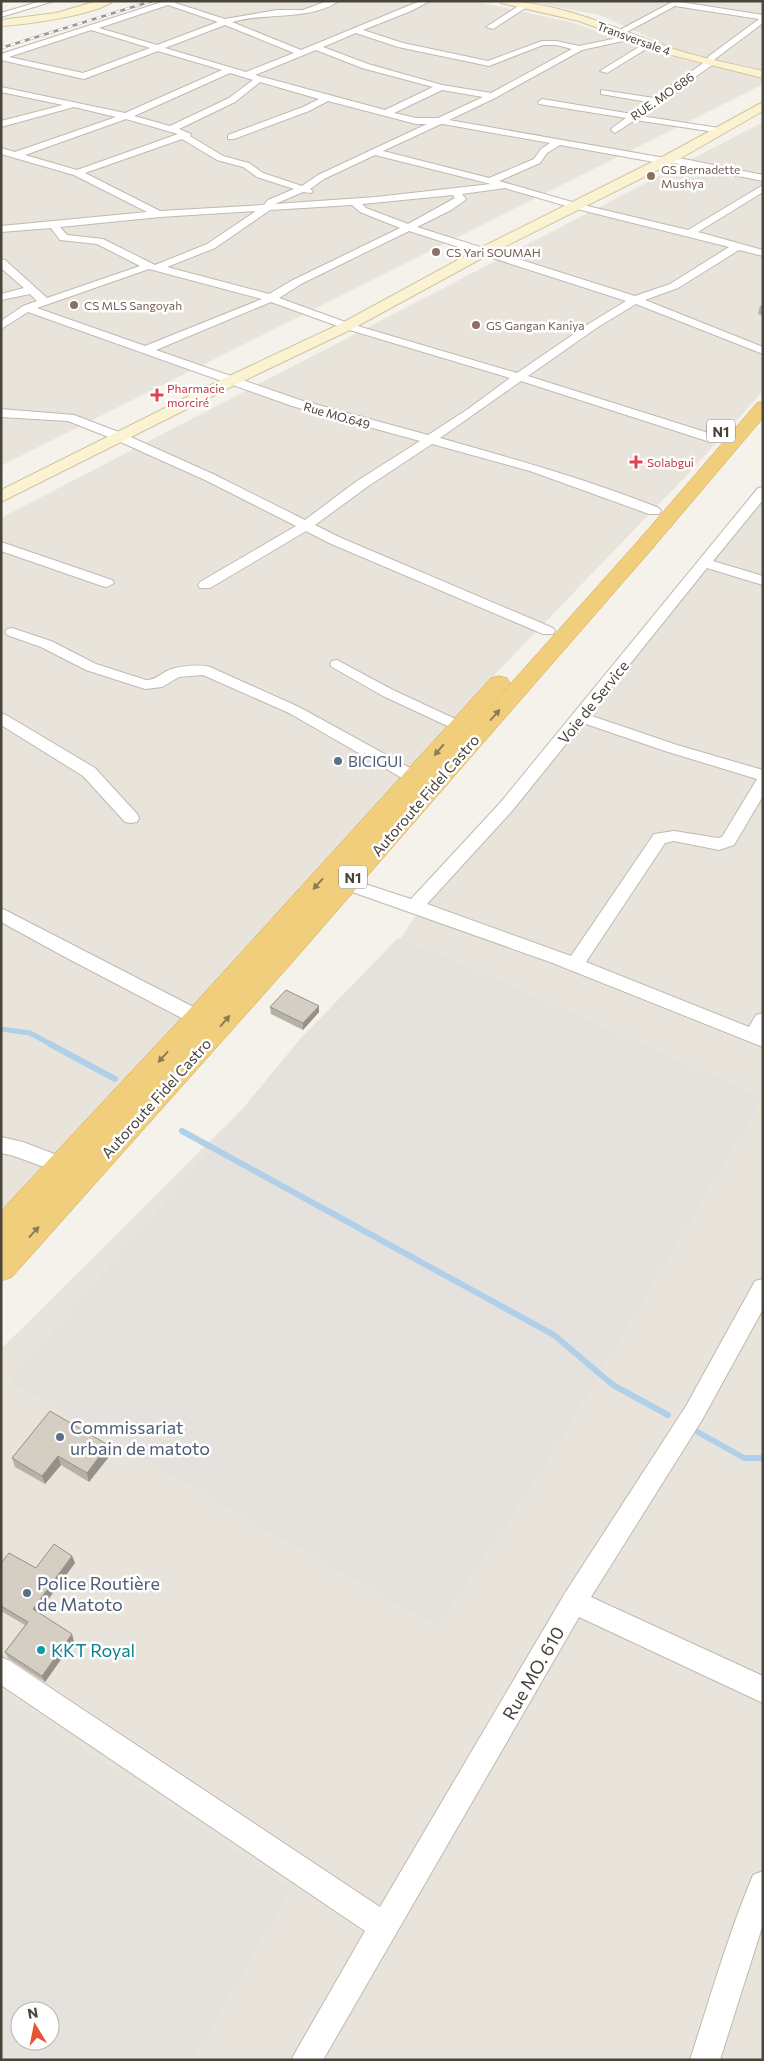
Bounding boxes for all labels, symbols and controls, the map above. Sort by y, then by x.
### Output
street label: Transversale 4 [595,18,673,58]
street label: RUE. MO 686 [628,69,696,123]
place label: GS Bernadette Mushya [661,162,740,190]
marker: GS Bernadette Mushya [645,170,657,182]
place label: CS Yari SOUMAH [446,245,541,259]
marker: CS Yari SOUMAH [430,246,442,258]
place label: CS MLS Sangoyah [84,298,182,312]
marker: CS MLS Sangoyah [68,299,80,311]
place label: GS Gangan Kaniya [486,318,585,332]
marker: GS Gangan Kaniya [470,319,482,331]
place label: Pharmacie morciré [167,381,225,409]
marker: Pharmacie morciré [151,389,163,401]
street label: Rue MO.649 [302,399,372,431]
road number: N1 [707,420,735,442]
marker: Solabgui [629,455,643,469]
place label: Solabgui [647,455,694,469]
street label: Voie de Service [554,657,632,747]
one-way arrow [489,710,501,722]
street label: Autoroute Fidel Castro [367,731,483,859]
one-way arrow [433,744,444,757]
place label: BICIGUI [348,752,403,770]
marker: BICIGUI [332,755,344,767]
road number: N1 [339,866,367,889]
one-way arrow [312,878,324,890]
one-way arrow [220,1015,231,1028]
street label: Autoroute Fidel Castro [97,1034,215,1162]
one-way arrow [157,1051,169,1063]
one-way arrow [28,1227,40,1239]
place label: Commissariat urbain de matoto [70,1416,210,1459]
marker: Commissariat urbain de matoto [54,1431,66,1443]
place label: Police Routière de Matoto [37,1572,160,1615]
marker: Police Routière de Matoto [21,1587,33,1599]
street label: Rue MO. 610 [497,1622,569,1724]
place label: KKT Royal [51,1639,135,1661]
marker: KKT Royal [35,1644,47,1656]
north arrow [10,2001,60,2051]
text: N [26,2003,39,2022]

